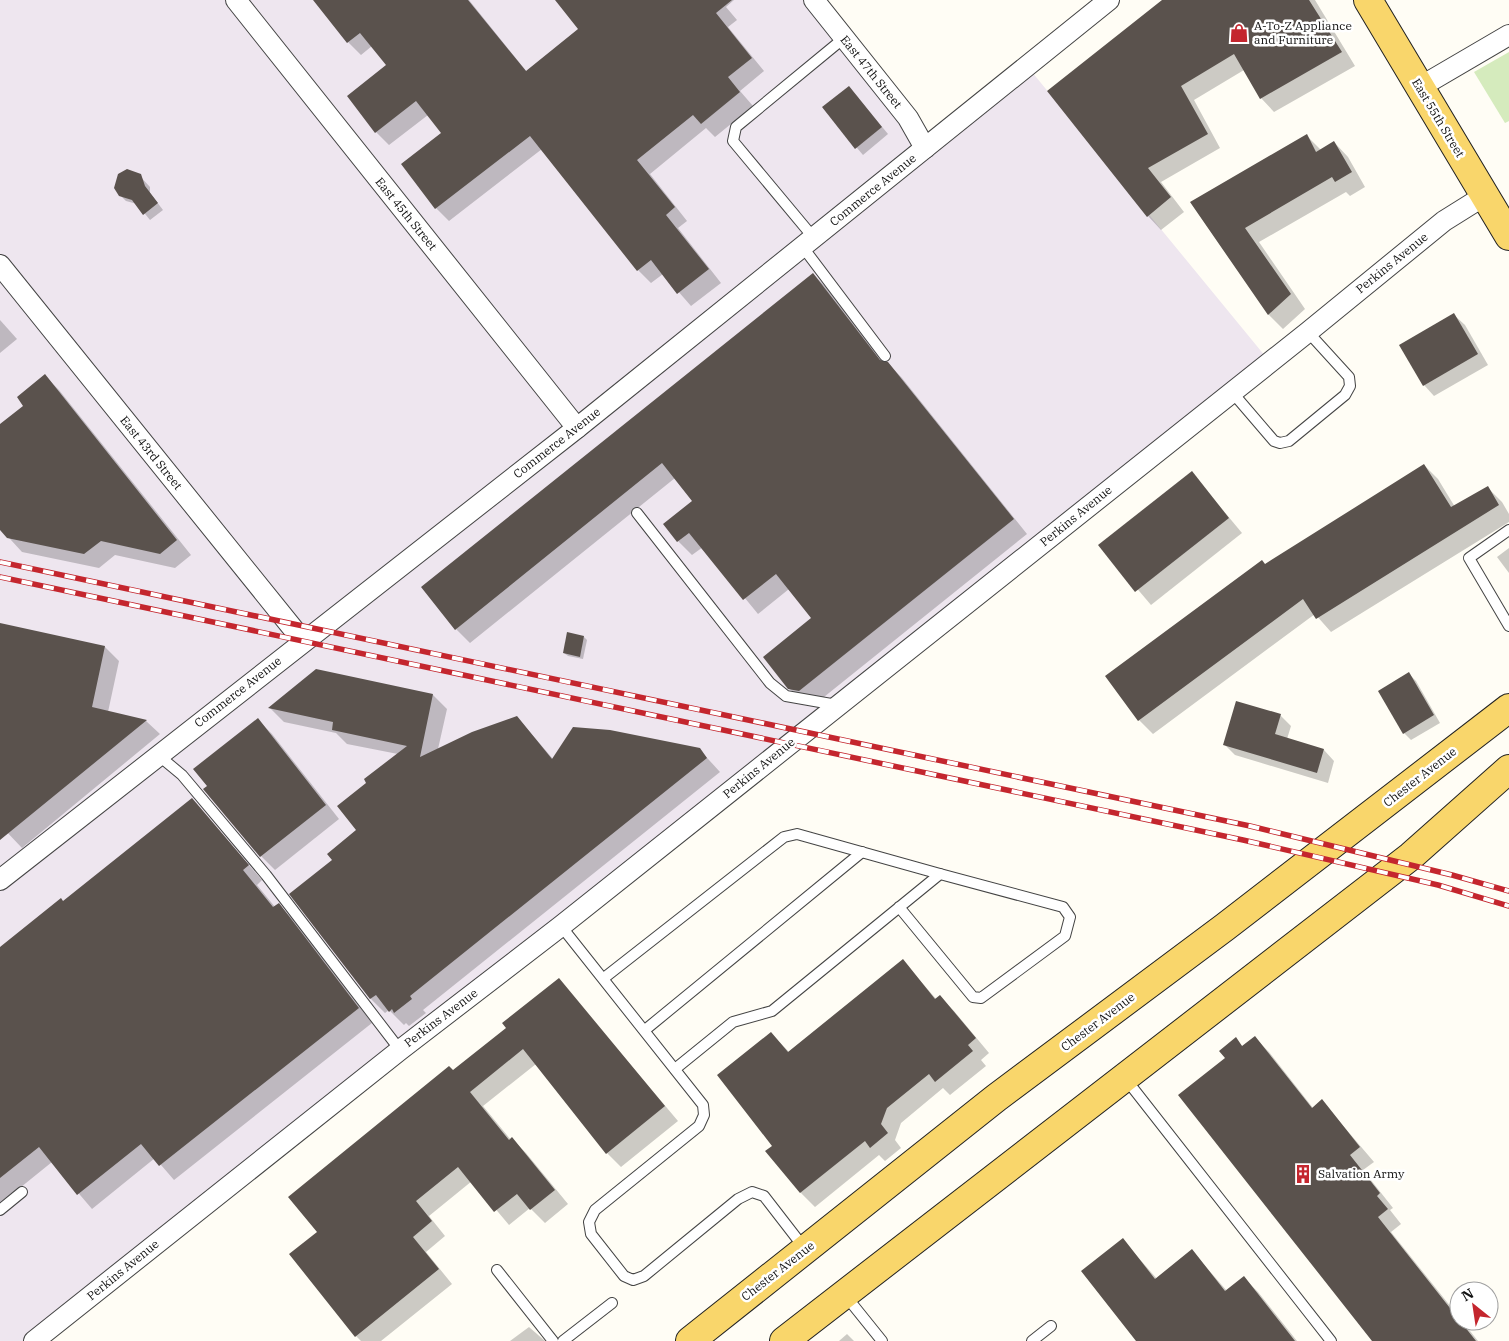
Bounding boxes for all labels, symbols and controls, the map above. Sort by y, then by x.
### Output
place label: A-To-Z Appliance and Furniture [1254,18,1352,47]
shop icon: A-To-Z Appliance and Furniture [1228,22,1250,44]
street label: East 47th Street [837,32,905,111]
street label: East 55th Street [1409,75,1468,160]
street label: Commerce Avenue [827,150,919,229]
street label: East 45th Street [372,174,440,253]
street label: Perkins Avenue [1353,229,1431,296]
street label: Commerce Avenue [510,404,603,481]
street label: East 43rd Street [117,413,186,493]
street label: Perkins Avenue [1037,482,1115,549]
street label: Commerce Avenue [191,653,284,730]
street label: Perkins Avenue [720,734,798,801]
street label: Chester Avenue [1380,743,1459,810]
street label: Perkins Avenue [401,985,480,1050]
street label: Chester Avenue [1058,989,1138,1054]
building icon: Salvation Army [1292,1163,1314,1185]
place label: Salvation Army [1318,1166,1405,1181]
street label: Perkins Avenue [84,1236,162,1303]
street label: Chester Avenue [738,1237,817,1304]
north arrow [1449,1281,1499,1331]
text: N [1458,1284,1477,1305]

